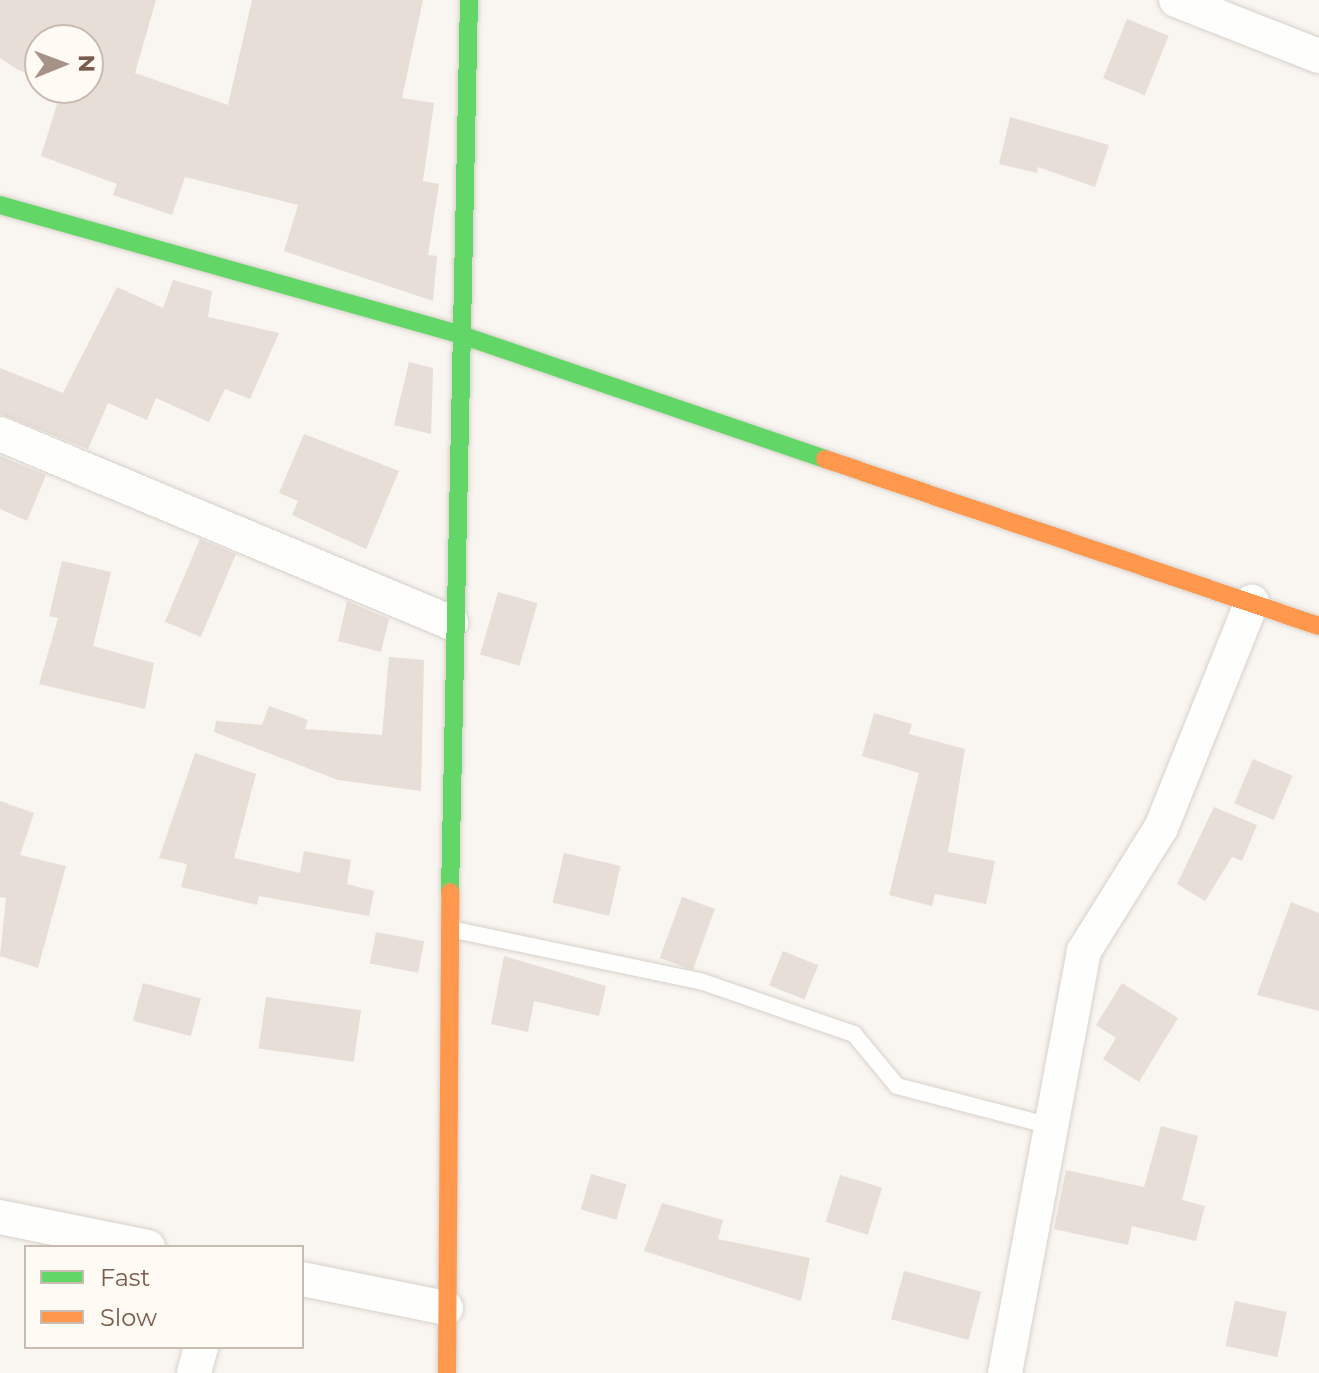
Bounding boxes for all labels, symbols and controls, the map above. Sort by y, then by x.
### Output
north arrow [24,24,104,104]
text: N [73,54,100,73]
legend [24,1245,304,1349]
text: Fast [100,1263,150,1292]
text: Slow [100,1303,157,1332]

